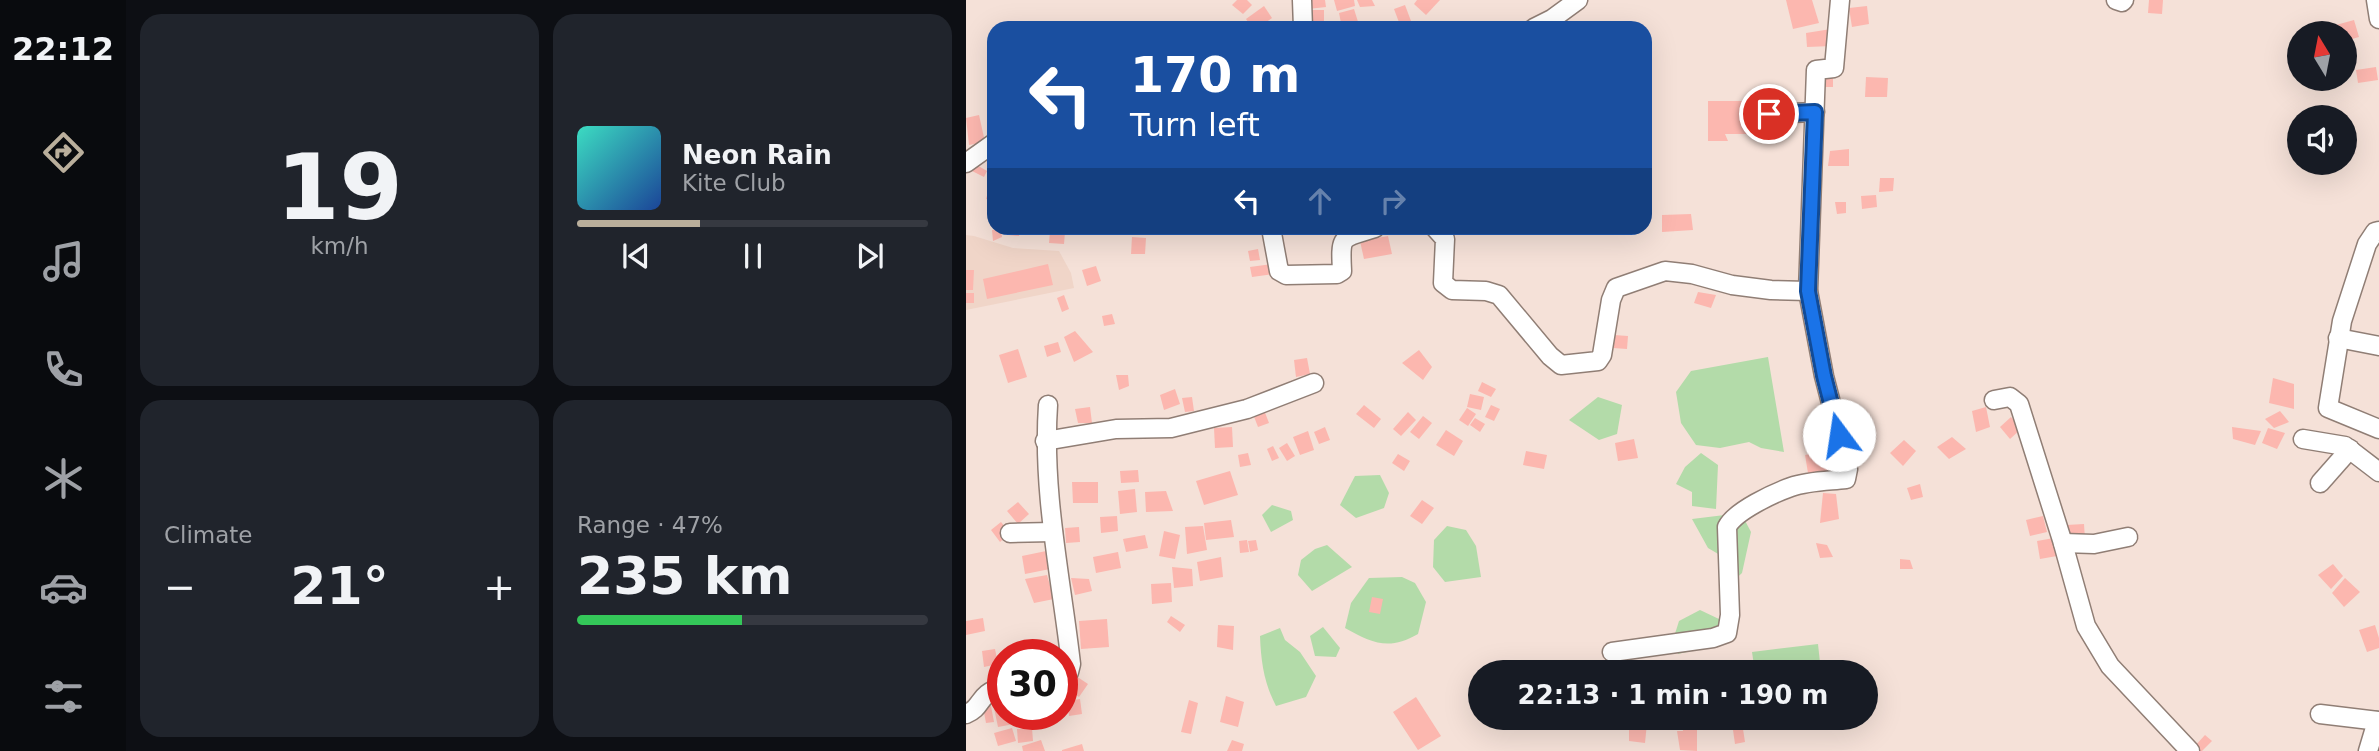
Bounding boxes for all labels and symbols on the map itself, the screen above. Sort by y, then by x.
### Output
north arrow [2287,21,2357,91]
pin [1739,84,1799,144]
position arrow [1802,398,1876,472]
speed limit sign: 30 [987,639,1078,730]

